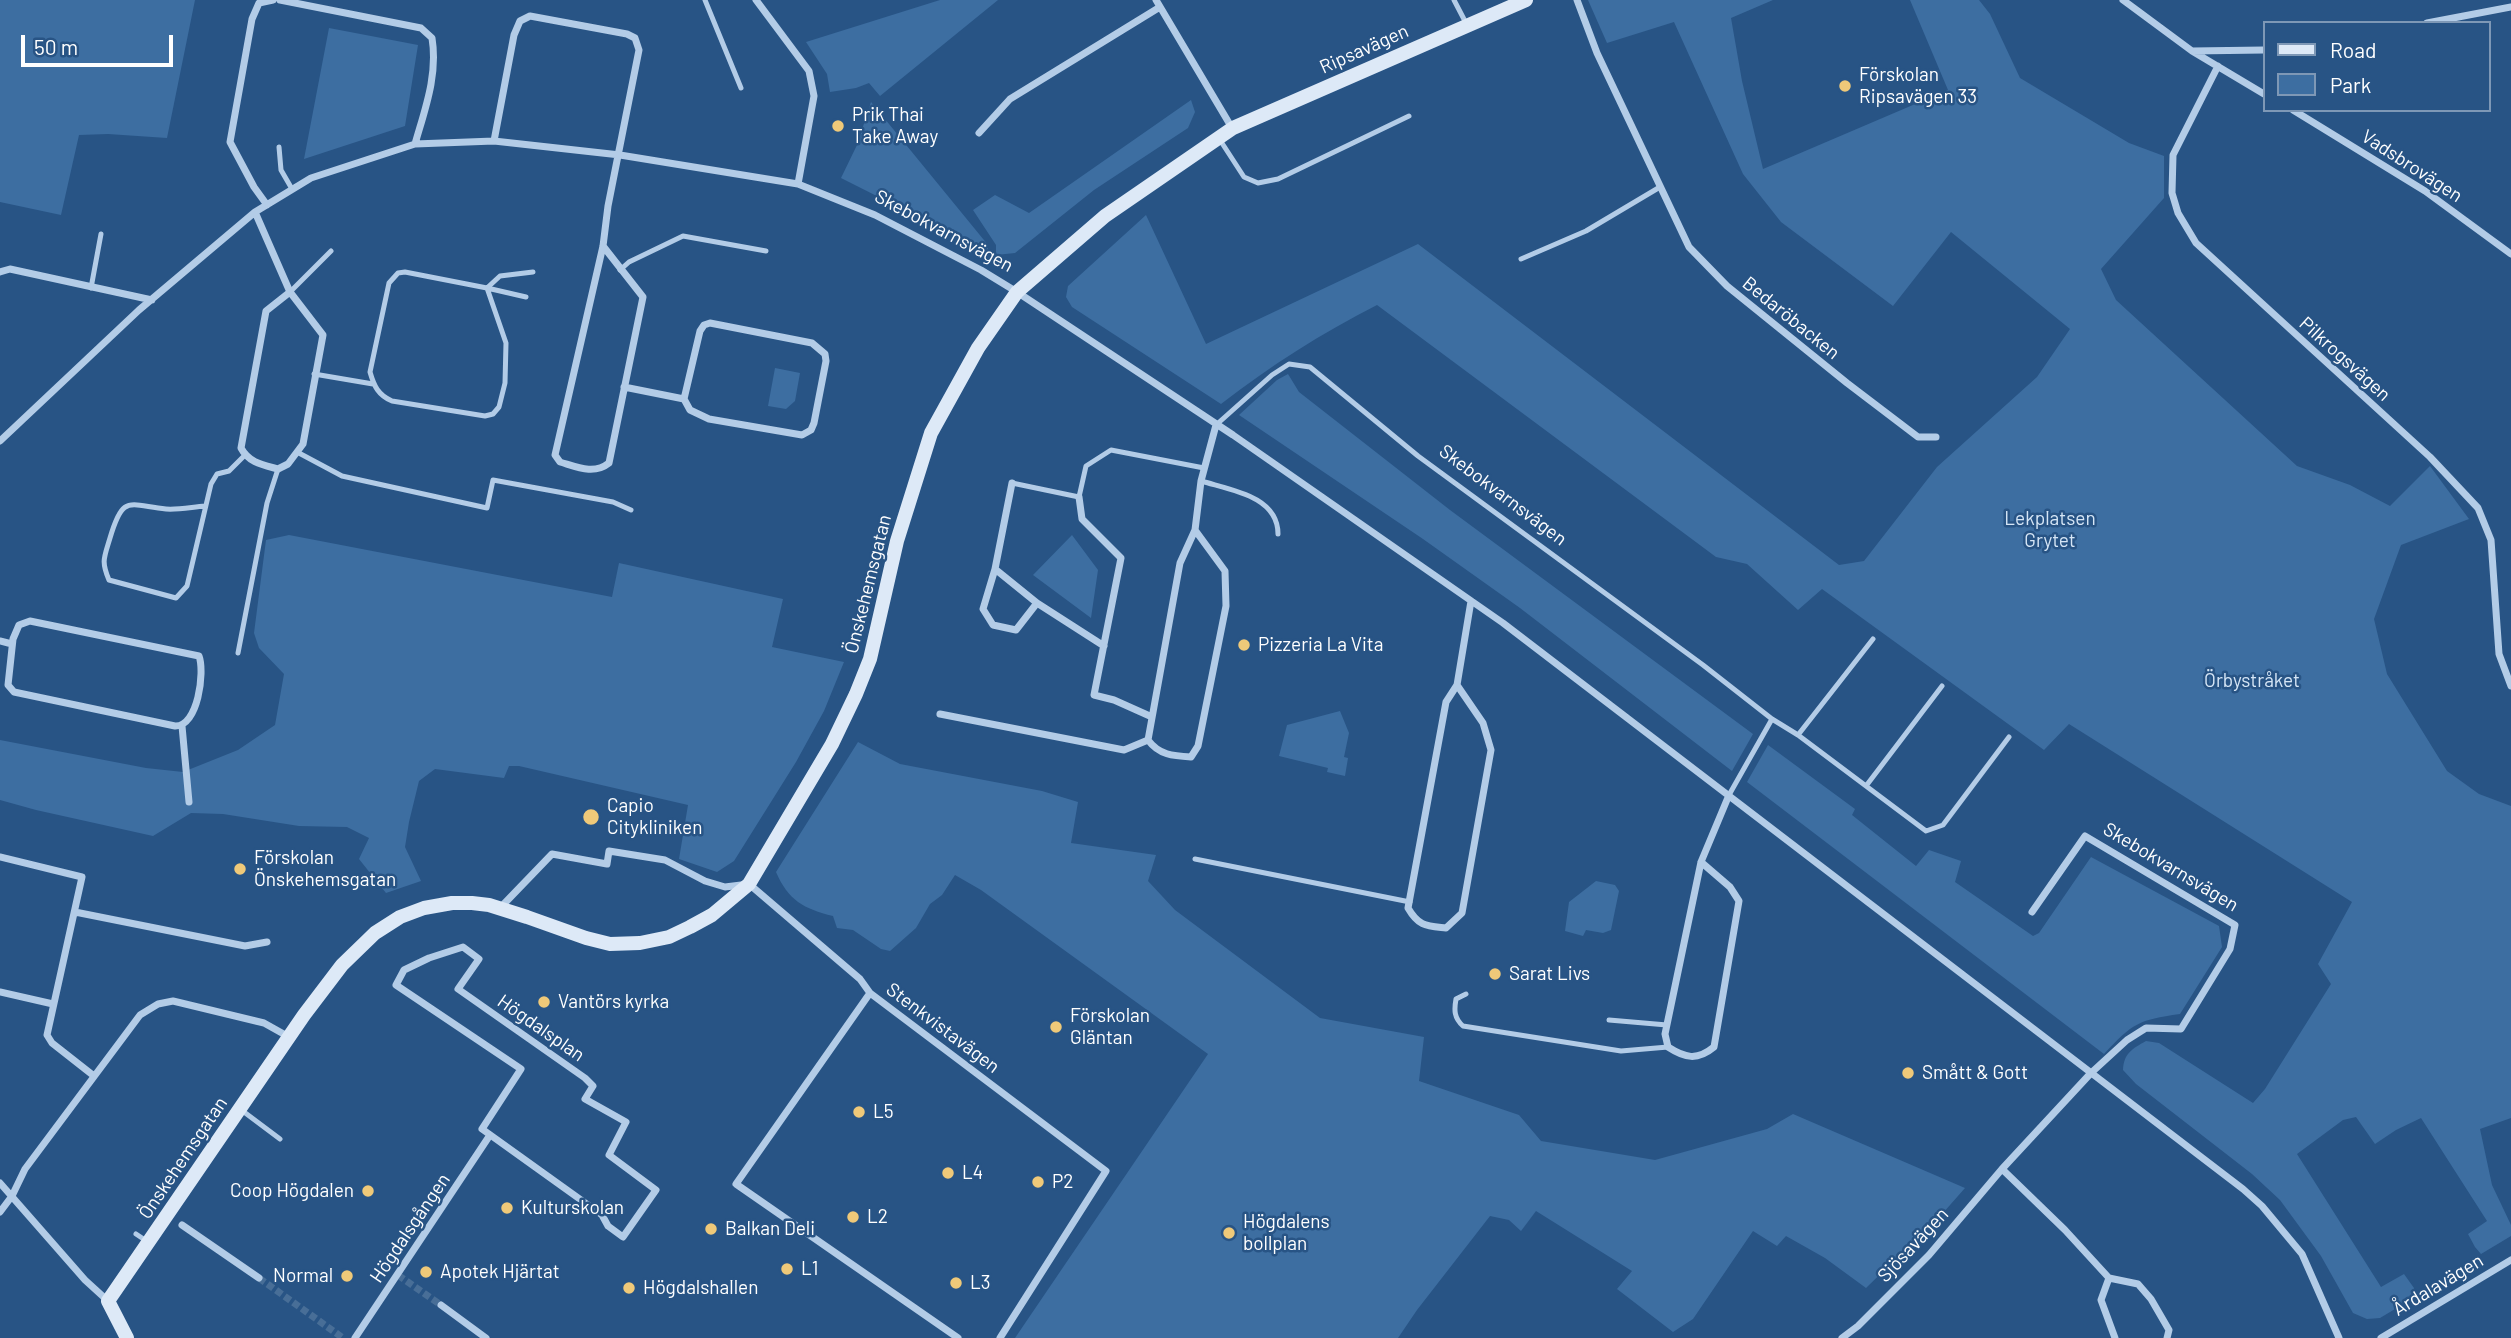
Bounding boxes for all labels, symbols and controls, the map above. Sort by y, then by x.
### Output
street label: Ripsavägen [1316,19,1412,79]
scale bar [24,21,177,65]
legend [2262,21,2490,112]
text: 50 m [34,34,78,59]
text: Road [2330,37,2376,62]
place label: Förskolan Ripsavägen 33 [1859,64,1977,108]
text: Park [2330,72,2371,97]
marker: Förskolan Ripsavägen 33 [1837,78,1853,94]
place label: Prik Thai Take Away [852,104,938,148]
marker: Prik Thai Take Away [830,118,846,134]
street label: Vadsbrovägen [2357,125,2467,207]
street label: Skebokvarnsvägen [871,185,1017,277]
street label: Bedaröbacken [1738,272,1844,364]
street label: Pilkrogsvägen [2295,312,2395,406]
street label: Skebokvarnsvägen [1435,440,1571,550]
park label: Lekplatsen Grytet [2004,508,2096,552]
street label: Önskehemsgatan [840,512,896,656]
place label: Pizzeria La Vita [1258,634,1383,656]
marker: Pizzeria La Vita [1236,637,1252,653]
park label: Örbystråket [2204,670,2300,692]
place label: Capio Citykliniken [607,795,702,839]
marker: Capio Citykliniken [581,807,601,827]
street label: Skebokvarnsvägen [2099,818,2243,916]
place label: Förskolan Önskehemsgatan [254,847,396,891]
marker: Förskolan Önskehemsgatan [232,861,248,877]
place label: Sarat Livs [1509,963,1590,985]
marker: Sarat Livs [1487,966,1503,982]
street label: Stenkvistavägen [882,978,1004,1078]
street label: Högdalsplan [493,990,589,1066]
place label: Vantörs kyrka [558,991,669,1013]
marker: Vantörs kyrka [536,994,552,1010]
place label: Förskolan Gläntan [1070,1005,1150,1049]
marker: Förskolan Gläntan [1048,1019,1064,1035]
place label: Smått & Gott [1922,1062,2028,1084]
marker: Smått & Gott [1900,1065,1916,1081]
street label: Önskehemsgatan [134,1093,232,1223]
place label: L5 [873,1101,894,1123]
marker: L5 [851,1104,867,1120]
place label: L4 [962,1162,983,1184]
marker: L4 [940,1165,956,1181]
street label: Högdalsgången [365,1169,455,1287]
place label: P2 [1052,1171,1073,1193]
marker: P2 [1030,1174,1046,1190]
place label: Coop Högdalen [230,1180,354,1202]
marker: Coop Högdalen [360,1183,376,1199]
place label: Kulturskolan [521,1197,624,1219]
marker: Kulturskolan [499,1200,515,1216]
street label: Sjösavägen [1873,1203,1953,1287]
place label: L2 [867,1206,888,1228]
marker: L2 [845,1209,861,1225]
place label: Högdalens bollplan [1243,1211,1330,1255]
place label: Balkan Deli [725,1218,815,1240]
marker: Balkan Deli [703,1221,719,1237]
marker: Högdalens bollplan [1221,1225,1237,1241]
street label: Årdalavägen [2389,1249,2487,1321]
place label: L1 [801,1258,818,1280]
place label: Apotek Hjärtat [440,1261,560,1283]
marker: L1 [779,1261,795,1277]
marker: Apotek Hjärtat [418,1264,434,1280]
place label: Normal [273,1265,333,1287]
marker: Normal [339,1268,355,1284]
place label: L3 [970,1272,991,1294]
marker: L3 [948,1275,964,1291]
place label: Högdalshallen [643,1277,758,1299]
marker: Högdalshallen [621,1280,637,1296]

